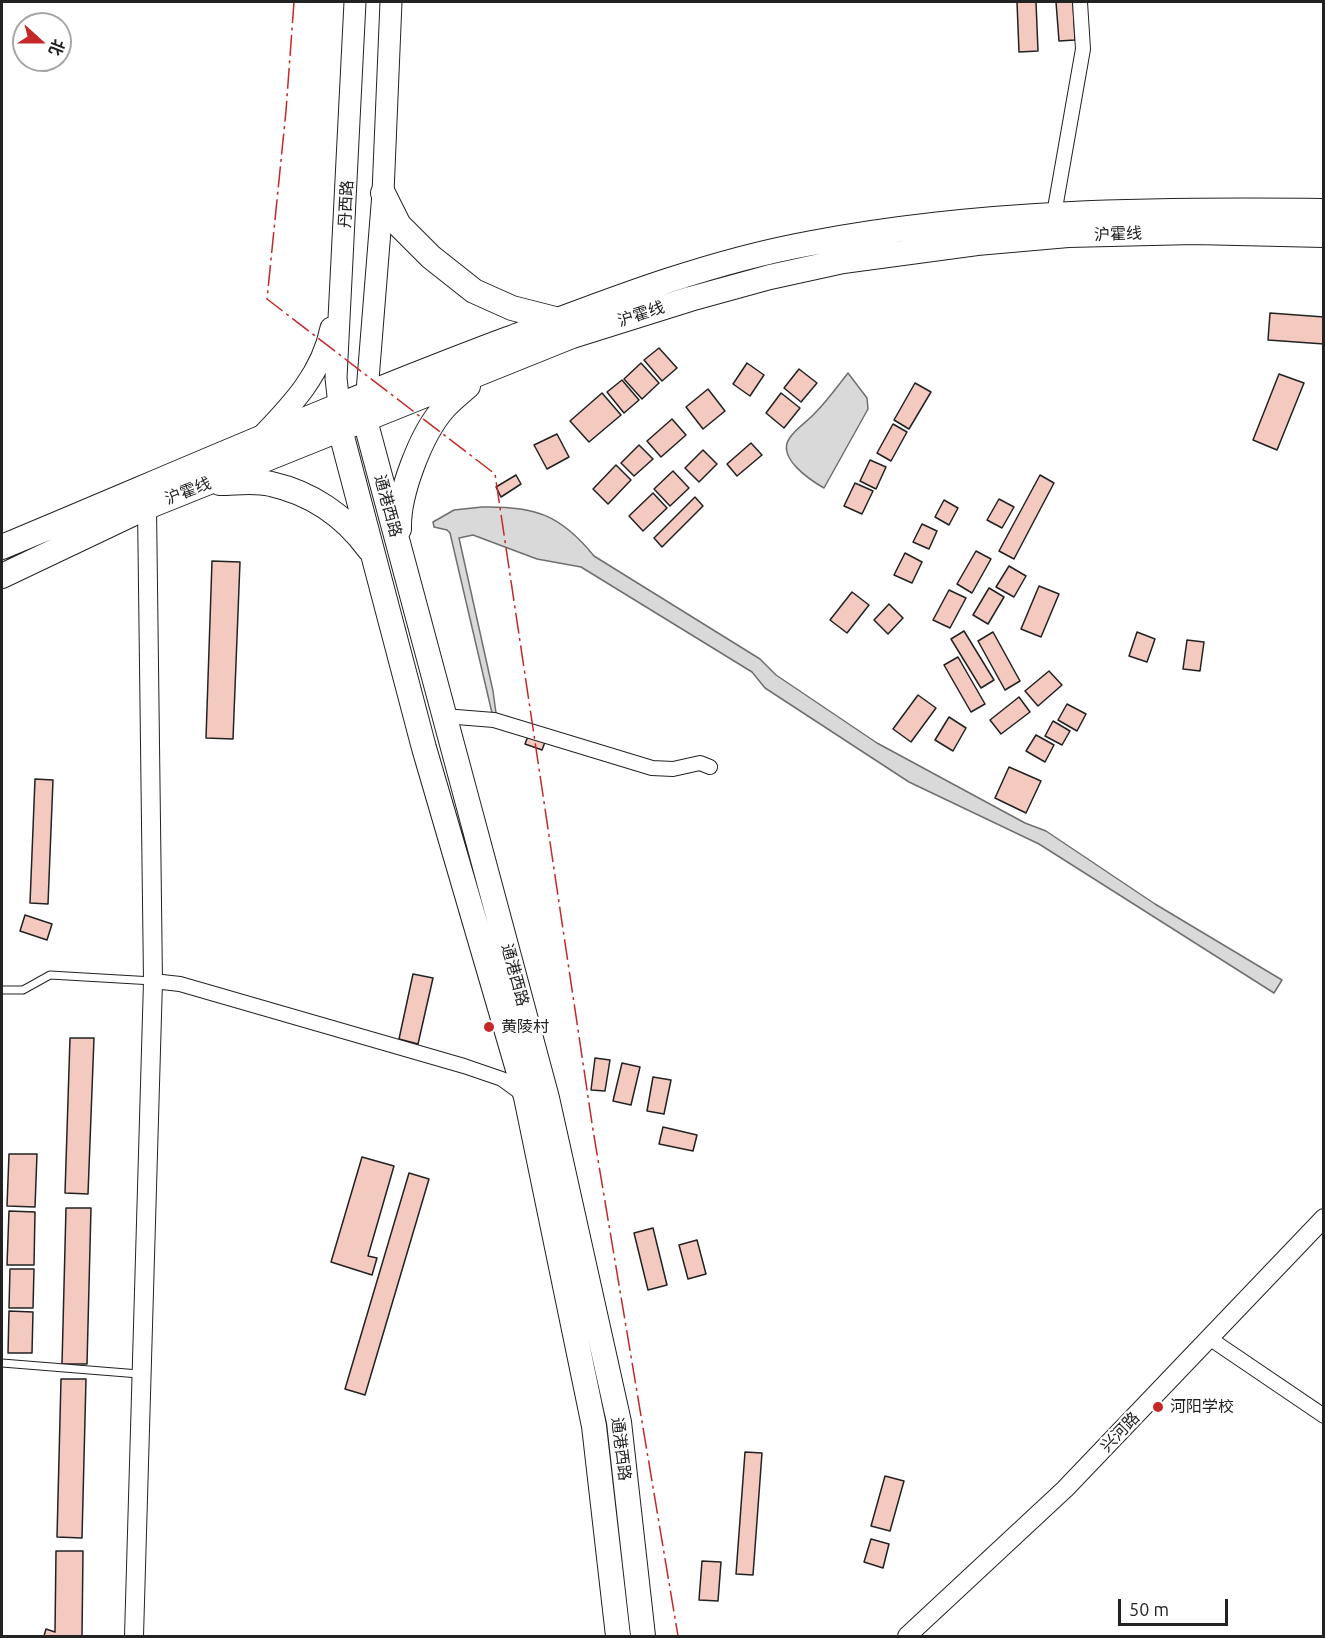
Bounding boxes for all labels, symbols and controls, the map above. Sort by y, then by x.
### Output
north arrow [12,12,72,72]
text: 北 [46,37,68,58]
street label: 丹西路 [335,180,357,228]
street label: 沪霍线 [1094,224,1142,244]
street label: 沪霍线 [615,297,667,331]
street label: 沪霍线 [162,473,214,509]
street label: 通港西路 [370,473,406,539]
street label: 通港西路 [497,942,533,1008]
place label: 黄陵村 [501,1017,549,1037]
marker: 黄陵村 [482,1020,496,1034]
place label: 河阳学校 [1170,1397,1234,1417]
marker: 河阳学校 [1151,1400,1165,1414]
street label: 兴河路 [1096,1408,1144,1456]
street label: 通港西路 [608,1416,634,1482]
scale bar [1121,1587,1230,1625]
text: 50 m [1129,1599,1169,1619]

